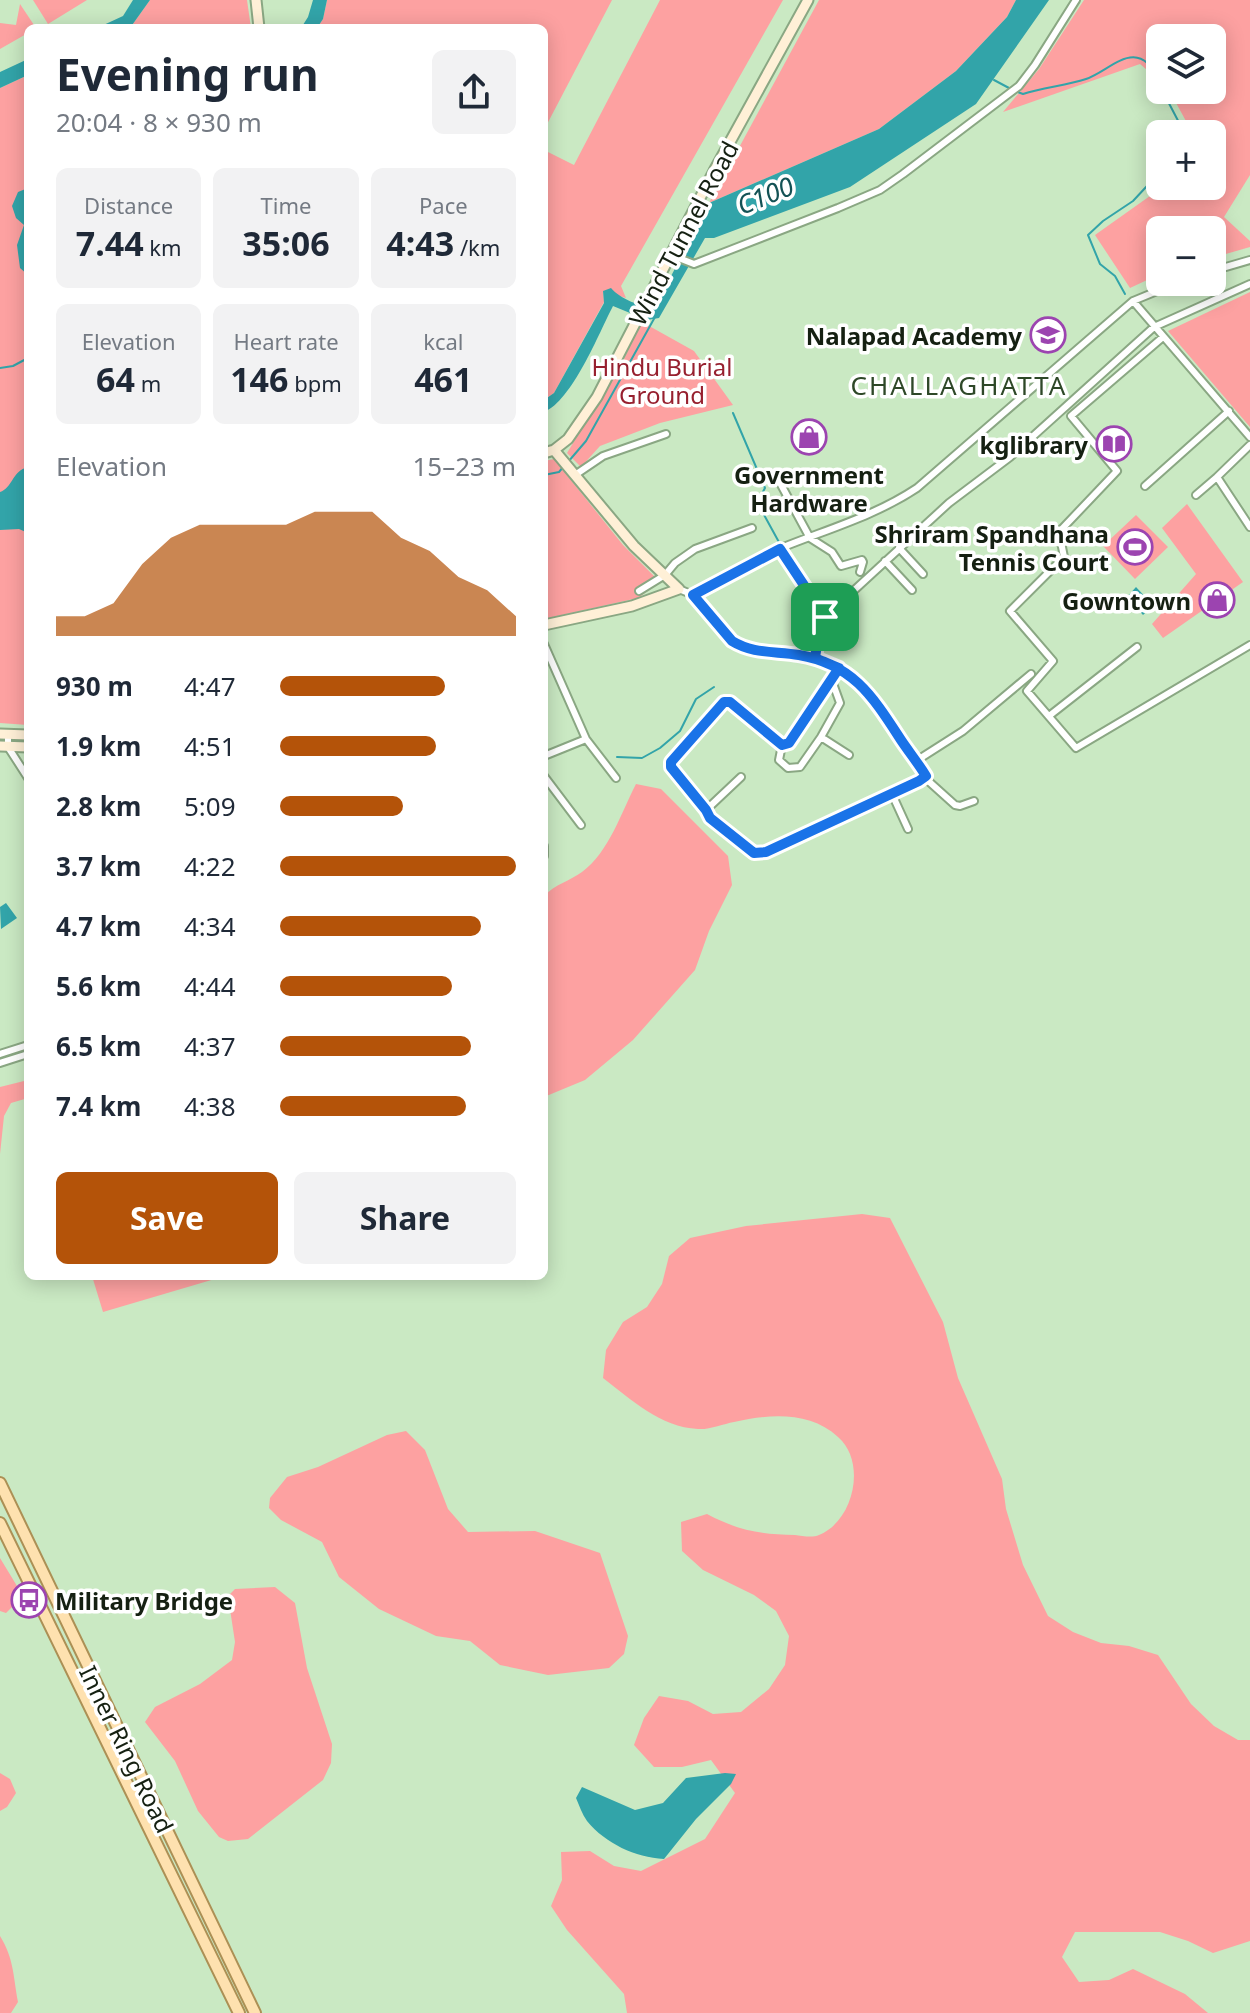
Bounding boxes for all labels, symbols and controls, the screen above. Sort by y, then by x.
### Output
map controls [1146,24,1226,296]
button: layers [1146,24,1226,104]
text: Evening run [56,44,319,104]
button: share [432,50,516,134]
text: 20:04 · 8 × 930 m [56,104,262,140]
button: + [1146,120,1226,200]
street label: Wind Tunnel Road [620,135,746,331]
water label: C100 [731,167,799,223]
text: Distance [84,190,173,220]
text: Time [261,190,311,220]
text: Pace [419,190,468,220]
button: − [1146,216,1226,296]
text: 7.44 [76,220,144,266]
text: 35:06 [242,220,330,266]
text: 4:43 [386,220,454,266]
text: km [144,232,182,262]
text: /km [454,232,500,262]
school or university icon: Nalapad Academy [1029,316,1067,354]
place label: Nalapad Academy [806,319,1022,352]
text: Elevation [82,326,176,356]
text: Heart rate [233,326,339,356]
text: kcal [423,326,463,356]
park label: Hindu Burial Ground [592,350,732,411]
text: 64 [96,356,135,402]
text: 146 [230,356,288,402]
text: 461 [414,356,473,402]
district label: CHALLAGHATTA [851,367,1067,403]
text: m [135,368,161,398]
text: bpm [288,368,342,398]
shop icon: Government Hardware [790,418,828,456]
library icon: kglibrary [1095,425,1133,463]
place label: kglibrary [979,428,1088,461]
text: Elevation [56,448,167,484]
text: 15–23 m [412,448,516,484]
place label: Government Hardware [734,458,884,519]
place label: Shriram Spandhana Tennis Court [875,517,1109,578]
sports icon: Shriram Spandhana Tennis Court [1116,528,1154,566]
shop icon: Gowntown [1198,581,1236,619]
pin [791,583,859,651]
place label: Gowntown [1062,584,1191,617]
icon: arrive [803,595,847,639]
text: 930 m [56,668,133,704]
text: 4:47 [184,668,236,704]
text: 1.9 km [56,728,141,764]
text: 4:51 [184,728,236,764]
text: 2.8 km [56,788,141,824]
text: 5:09 [184,788,236,824]
text: 3.7 km [56,848,141,884]
text: 4:22 [184,848,236,884]
text: 4.7 km [56,908,141,944]
text: 4:34 [184,908,236,944]
text: 5.6 km [56,968,141,1004]
text: 4:44 [184,968,236,1004]
text: 6.5 km [56,1028,141,1064]
text: 4:37 [184,1028,236,1064]
text: 7.4 km [56,1088,141,1124]
text: 4:38 [184,1088,236,1124]
button: Save [56,1172,278,1264]
button: Share [294,1172,516,1264]
bus stop icon: Military Bridge [10,1581,48,1619]
place label: Military Bridge [55,1584,233,1617]
street label: Inner Ring Road [72,1660,182,1838]

